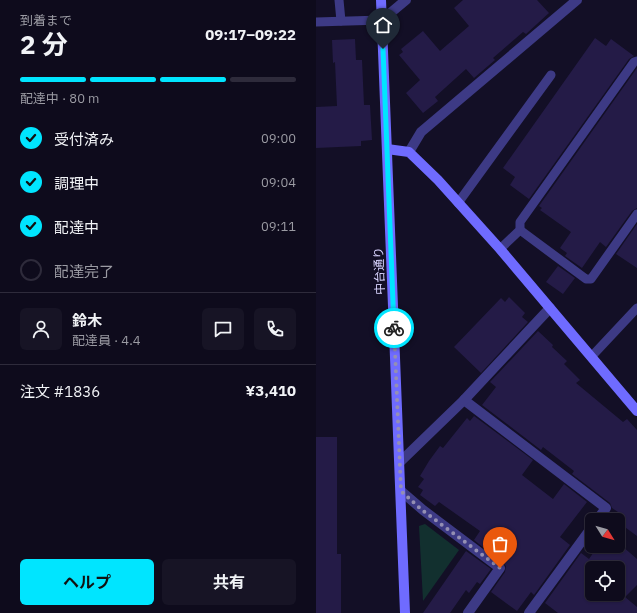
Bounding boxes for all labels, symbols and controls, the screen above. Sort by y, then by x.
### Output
pin [366,8,400,49]
text: 到着まで [20,12,72,29]
icon: home [372,14,394,36]
text: 09:17–09:22 [205,25,296,44]
text: 2 分 [20,27,68,61]
text: 配達中 · 80 m [20,90,99,107]
icon: check [20,127,42,149]
text: 受付済み [54,130,114,149]
text: 09:00 [261,130,296,147]
icon: check [20,171,42,193]
text: 調理中 [54,174,99,193]
text: 09:04 [261,174,296,191]
icon: check [20,215,42,237]
text: 配達中 [54,218,99,237]
text: 09:11 [261,218,296,235]
street label: 中台通り [371,247,387,295]
text: 配達完了 [54,262,114,281]
button: person [20,308,62,350]
button: chat [202,308,244,350]
button: phone [254,308,296,350]
courier [374,308,414,348]
text: 鈴木 [72,311,102,330]
icon: bike [383,317,405,339]
text: 配達員 · 4.4 [72,332,141,349]
text: ¥3,410 [246,381,296,400]
text: 注文 #1836 [20,382,100,401]
north arrow [585,513,625,553]
map controls [585,513,625,601]
pin [483,527,517,568]
icon: bag [489,533,511,555]
button: ヘルプ [20,559,154,605]
button: 共有 [162,559,296,605]
button: locate [585,561,625,601]

